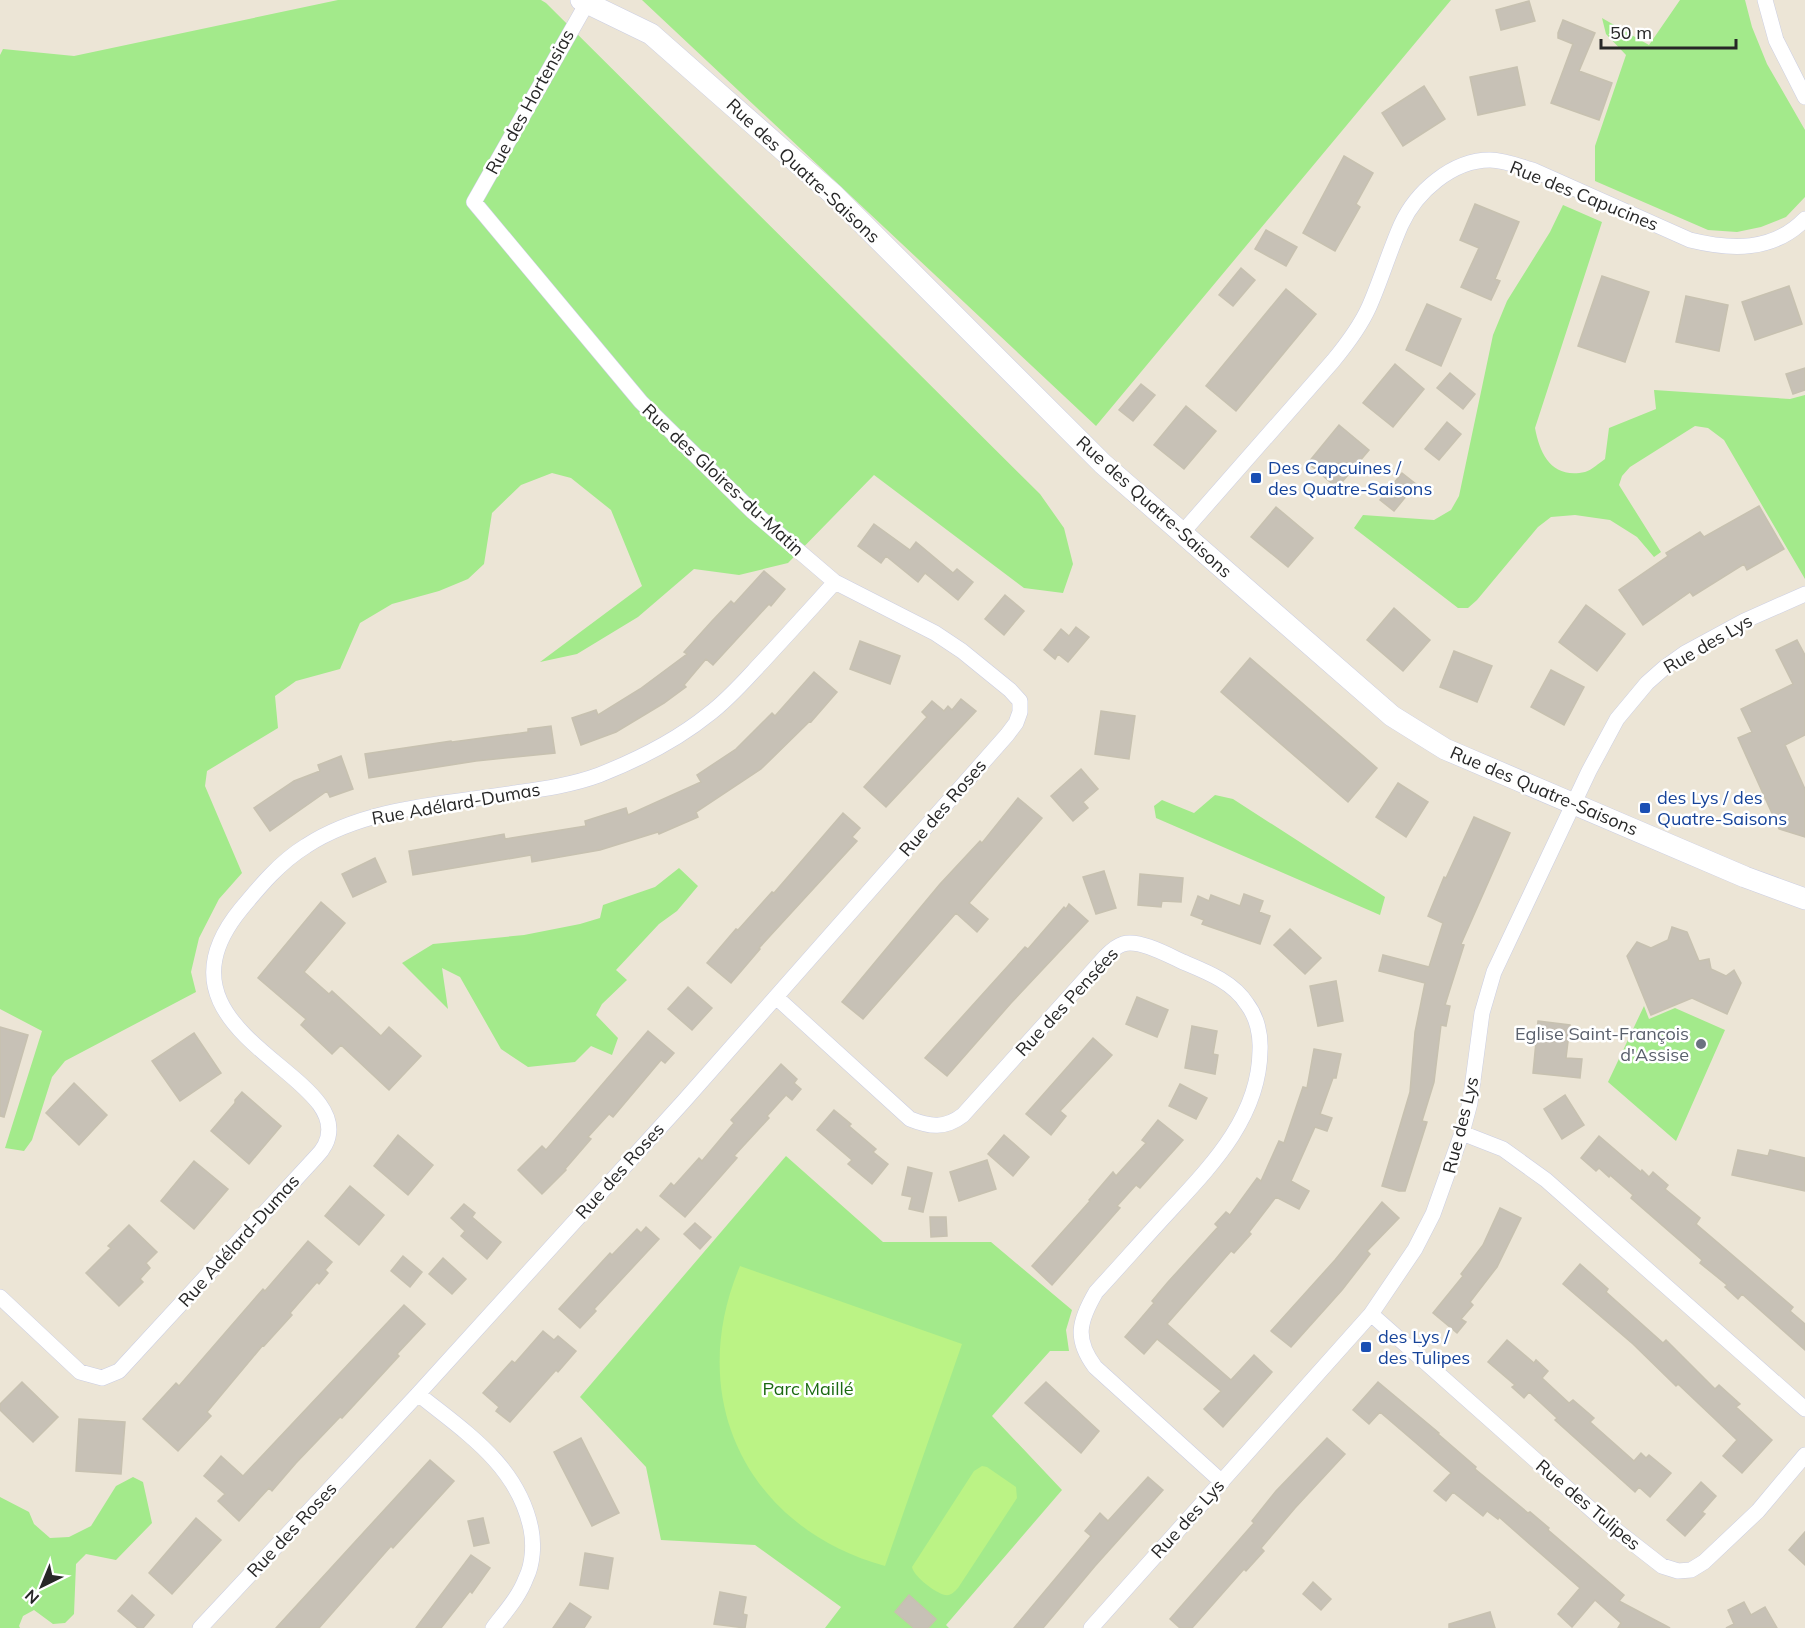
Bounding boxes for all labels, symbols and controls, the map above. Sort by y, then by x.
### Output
scale bar [1601,12,1736,50]
text: 50 m [1610,21,1652,44]
street label: Rue des Hortensias [480,25,579,178]
street label: Rue des Quatre-Saisons [722,93,885,248]
street label: Rue des Capucines [1507,155,1662,236]
street label: Rue des Gloires-du-Matin [638,399,809,561]
street label: Rue des Quatre-Saisons [1072,431,1237,583]
place label: Des Capcuines / des Quatre-Saisons [1268,456,1432,500]
marker: Des Capcuines / des Quatre-Saisons [1249,471,1263,485]
street label: Rue des Lys [1659,609,1756,678]
street label: Rue des Quatre-Saisons [1447,741,1642,841]
street label: Rue des Roses [894,754,991,861]
street label: Rue Adélard-Dumas [370,777,542,830]
place label: des Lys / des Quatre-Saisons [1657,786,1787,830]
marker: des Lys / des Quatre-Saisons [1638,801,1652,815]
street label: Rue des Pensées [1010,942,1123,1061]
place label: Eglise Saint-François d'Assise [1515,1022,1689,1066]
marker: Eglise Saint-François d'Assise [1694,1037,1708,1051]
street label: Rue des Lys [1437,1074,1484,1176]
street label: Rue des Roses [570,1118,669,1224]
street label: Rue Adélard-Dumas [173,1170,304,1312]
place label: des Lys / des Tulipes [1378,1325,1470,1369]
marker: des Lys / des Tulipes [1359,1340,1373,1354]
park label: Parc Maillé [763,1377,854,1400]
street label: Rue des Tulipes [1531,1454,1645,1555]
street label: Rue des Lys [1146,1474,1229,1563]
street label: Rue des Roses [242,1477,342,1582]
north arrow [12,1556,72,1616]
text: N [21,1586,43,1608]

